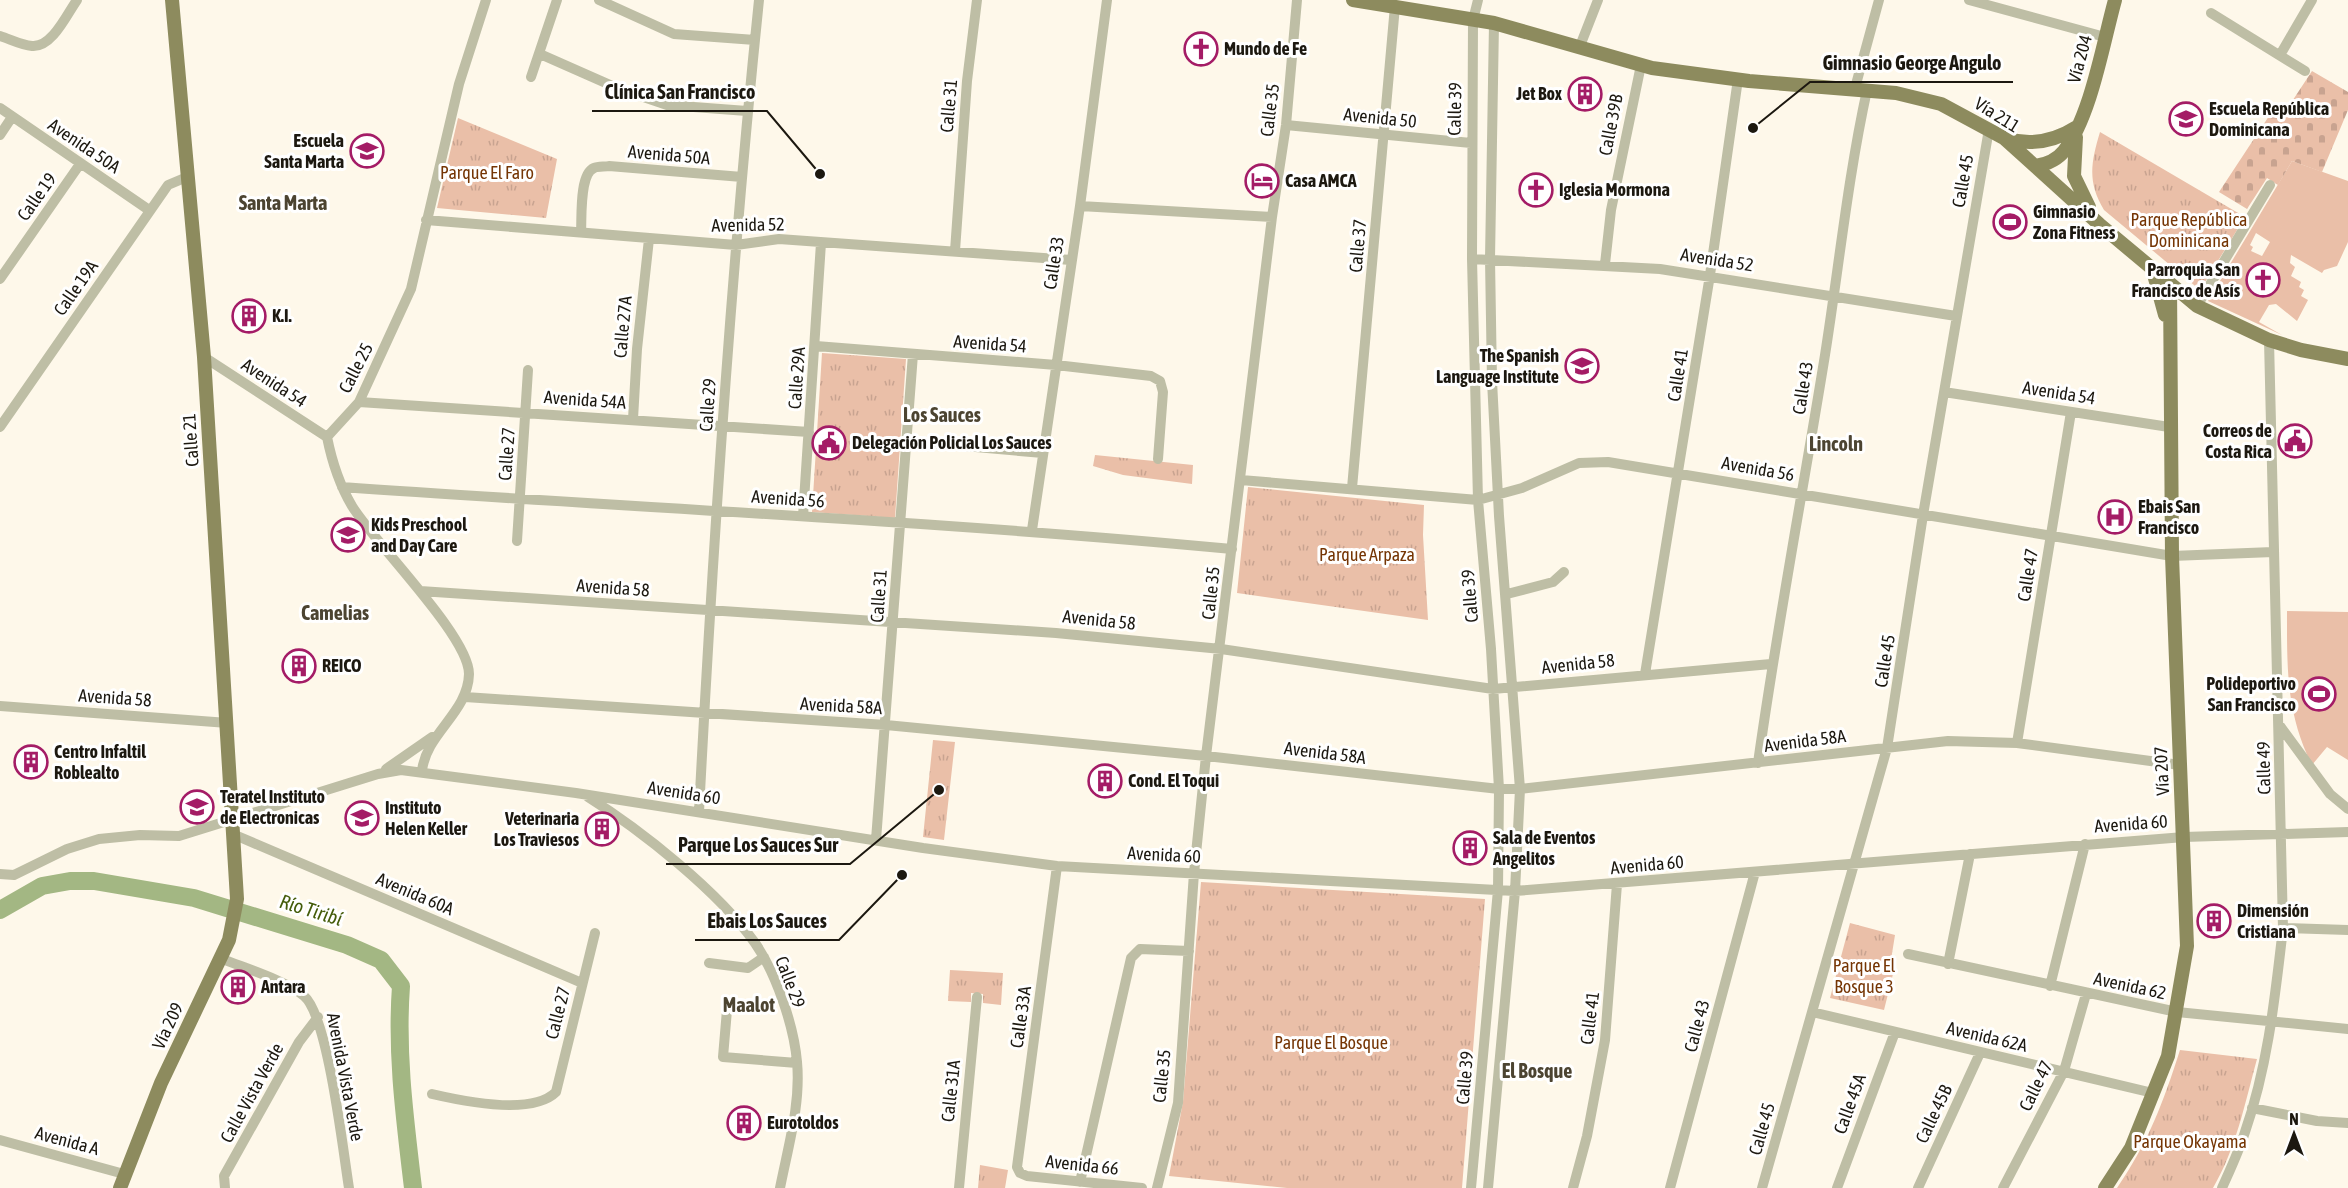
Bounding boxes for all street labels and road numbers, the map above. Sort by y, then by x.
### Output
street label: Vía 204 [2063,32,2096,85]
street label: Calle 31 [936,78,961,133]
street label: Calle 35 [1256,82,1283,138]
street label: Calle 39 [1444,82,1465,136]
street label: Calle 39B [1594,92,1627,157]
street label: Vía 211 [1971,93,2024,137]
street label: Avenida 50 [1342,103,1418,132]
street label: Avenida 50A [44,114,124,177]
street label: Avenida 50A [627,140,711,169]
street label: Calle 45 [1948,153,1977,209]
street label: Calle 19 [13,169,61,225]
street label: Avenida 52 [711,213,785,236]
street label: Calle 37 [1345,218,1370,273]
street label: Calle 33 [1039,235,1068,291]
street label: Avenida 52 [1679,243,1755,276]
street label: Calle 19A [49,256,102,319]
street label: Calle 27A [609,295,636,359]
street label: Avenida 54 [953,330,1027,357]
street label: Calle 25 [334,339,377,396]
street label: Calle 29A [784,346,809,410]
street label: Calle 41 [1663,347,1692,403]
street label: Avenida 54 [238,354,311,411]
street label: Calle 43 [1788,360,1817,416]
street label: Avenida 54 [2021,376,2097,409]
street label: Calle 29 [695,378,720,432]
street label: Avenida 54A [543,386,627,413]
street label: Calle 21 [178,413,203,467]
street label: Calle 27 [494,427,519,481]
street label: Avenida 56 [1720,452,1796,485]
street label: Avenida 56 [751,485,825,512]
street label: Calle 47 [2013,547,2042,603]
street label: Calle 35 [1197,565,1224,621]
street label: Calle 31 [866,569,891,623]
street label: Calle 39 [1457,569,1482,624]
street label: Avenida 58 [576,574,650,601]
street label: Avenida 58 [1061,605,1137,634]
street label: Calle 45 [1870,633,1899,689]
street label: Avenida 58 [1540,649,1616,678]
street label: Avenida 58 [78,684,152,711]
street label: Avenida 58A [799,693,883,718]
street label: Avenida 58A [1763,725,1847,756]
street label: Avenida 58A [1283,737,1367,768]
street label: Calle 49 [2253,741,2274,795]
street label: Vía 207 [2150,746,2173,796]
street label: Avenida 60 [646,776,722,809]
street label: Avenida 60 [2094,810,2168,837]
street label: Avenida 60 [1127,842,1201,867]
street label: Avenida 60 [1609,851,1684,878]
street label: Avenida 60A [373,868,457,919]
street label: Calle 29 [771,953,810,1011]
street label: Avenida 62 [2092,968,2168,1003]
street label: Calle 27 [541,984,574,1041]
street label: Calle 33A [1006,984,1035,1049]
street label: Calle 41 [1576,990,1603,1046]
street label: Calle 43 [1679,997,1714,1054]
street label: Vía 209 [148,999,187,1053]
street label: Avenida Vista Verde [323,1011,368,1143]
street label: Avenida 62A [1945,1017,2030,1056]
street label: Calle Vista Verde [216,1039,287,1146]
street label: Calle 35 [1148,1048,1175,1104]
street label: Calle 39 [1452,1050,1477,1105]
street label: Calle 47 [2014,1057,2057,1114]
street label: Calle 31A [937,1059,964,1123]
street label: Calle 45A [1829,1071,1870,1137]
street label: Calle 45B [1911,1081,1956,1146]
street label: Calle 45 [1744,1100,1779,1157]
street label: Avenida A [33,1122,102,1159]
street label: Avenida 66 [1044,1150,1120,1179]

